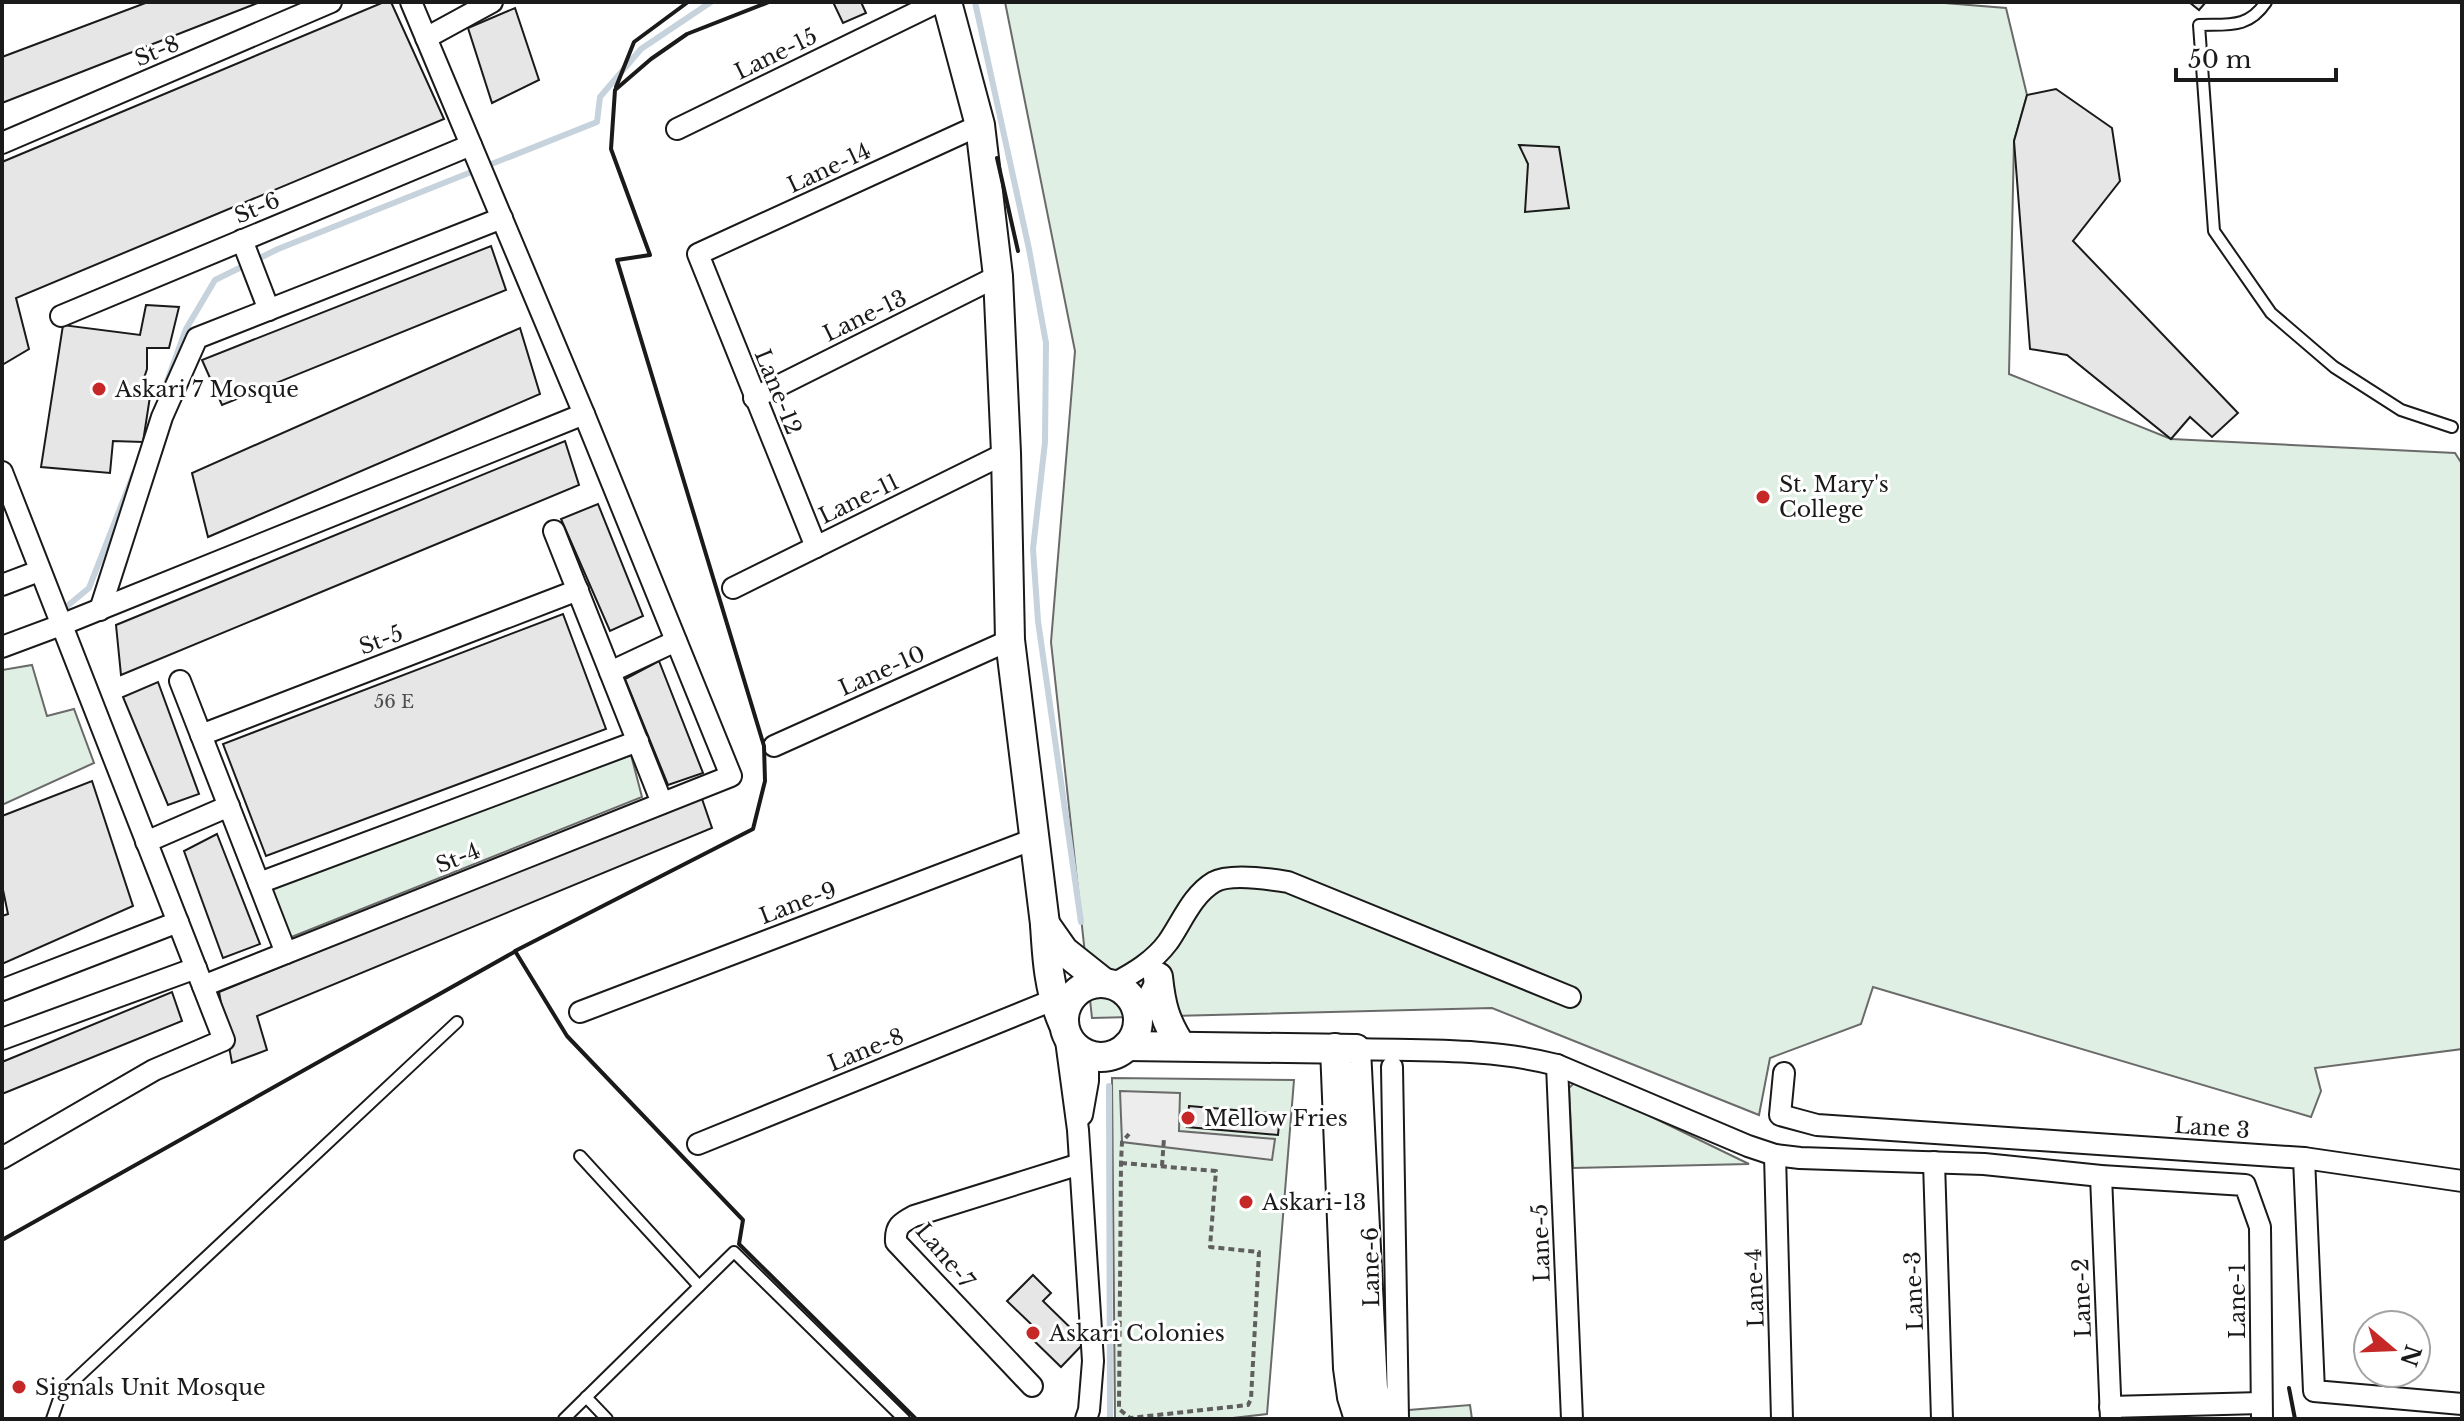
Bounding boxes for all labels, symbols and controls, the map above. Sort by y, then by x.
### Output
street label: Lane-15 [730,22,822,86]
street label: St-8 [131,30,183,72]
scale bar [2176,32,2336,82]
text: 50 m [2188,45,2252,74]
street label: Lane-14 [783,137,875,199]
street label: St-6 [230,186,284,230]
street label: Lane-13 [819,284,911,348]
street label: Lane-12 [749,345,807,439]
place label: Askari 7 Mosque [114,376,299,403]
marker: Askari 7 Mosque [90,380,108,398]
street label: Lane-11 [815,468,903,530]
place label: St. Mary's College [1779,471,1889,523]
marker: St. Mary's College [1754,488,1772,506]
street label: St-5 [355,619,407,661]
street label: Lane-10 [835,640,929,702]
house number: 56 E [374,691,414,713]
street label: St-4 [432,837,484,879]
street label: Lane-9 [756,876,840,930]
street label: Lane-8 [824,1023,908,1077]
place label: Mellow Fries [1204,1105,1348,1132]
marker: Mellow Fries [1179,1109,1197,1127]
street label: Lane 3 [2173,1112,2251,1144]
place label: Askari-13 [1261,1189,1366,1216]
marker: Askari-13 [1237,1193,1255,1211]
street label: Lane-5 [1526,1203,1556,1283]
street label: Lane-7 [910,1218,981,1295]
street label: Lane-6 [1357,1227,1385,1307]
street label: Lane-4 [1740,1248,1770,1328]
street label: Lane-3 [1899,1251,1929,1331]
street label: Lane-2 [2067,1258,2097,1338]
street label: Lane-1 [2224,1263,2251,1339]
north arrow [2352,1309,2432,1389]
place label: Askari Colonies [1048,1320,1225,1347]
marker: Askari Colonies [1024,1324,1042,1342]
text: N [2394,1341,2427,1370]
place label: Signals Unit Mosque [35,1374,266,1401]
marker: Signals Unit Mosque [10,1378,28,1396]

